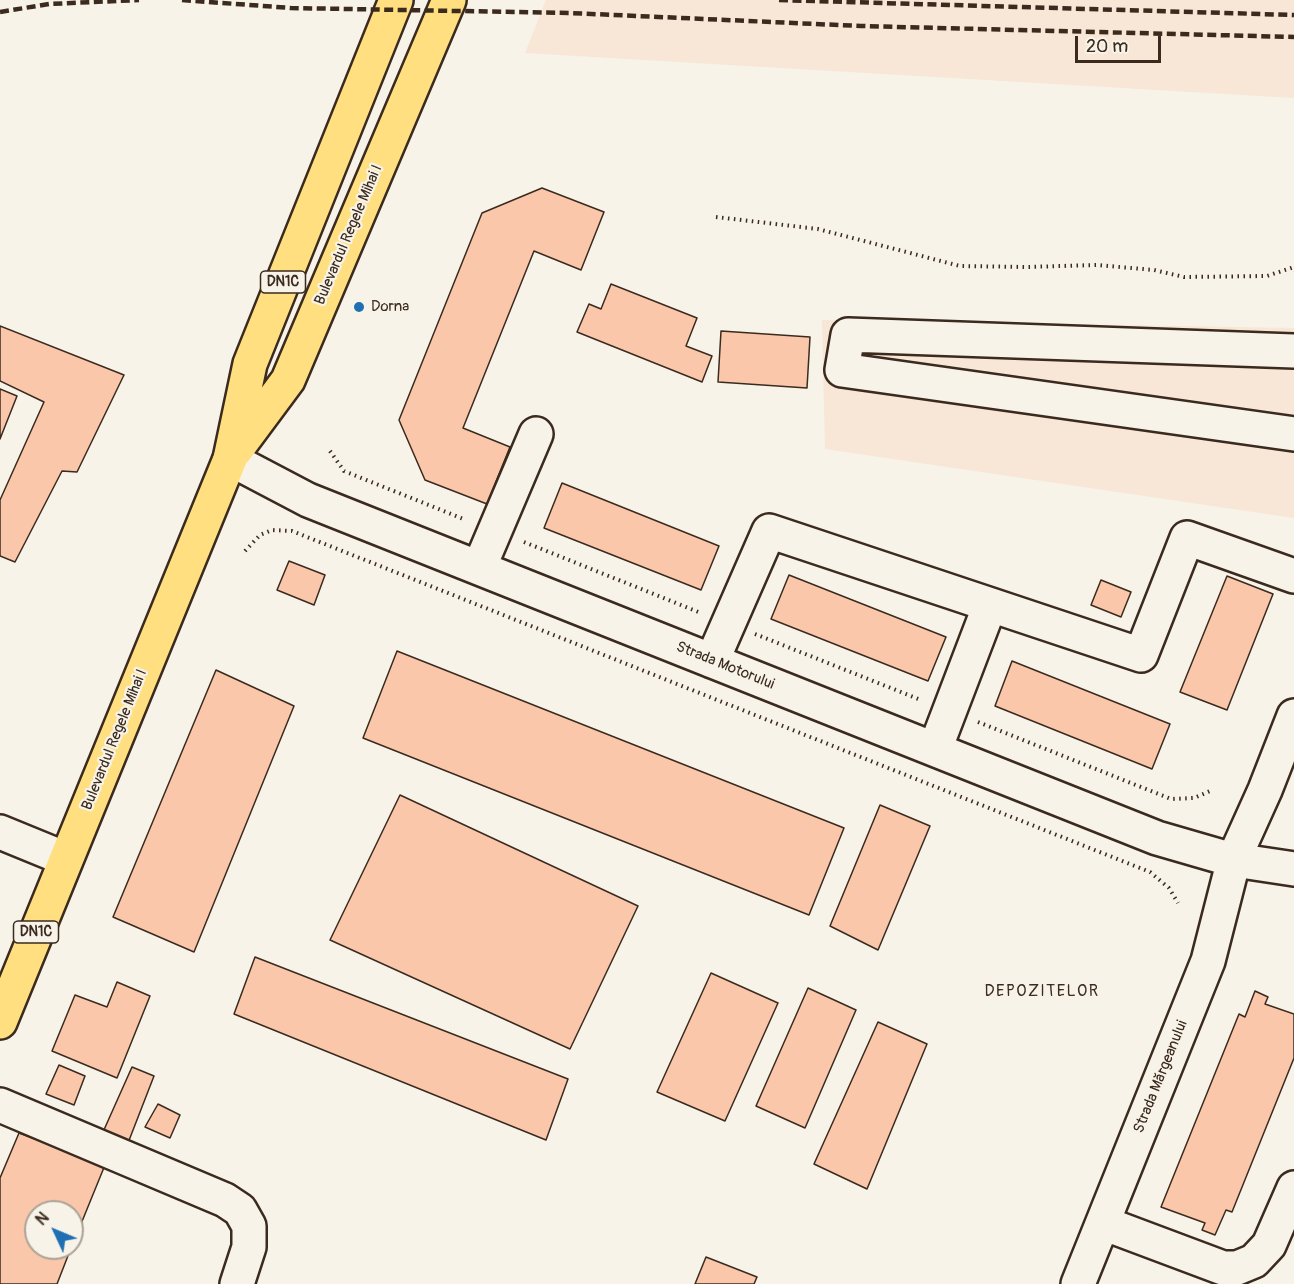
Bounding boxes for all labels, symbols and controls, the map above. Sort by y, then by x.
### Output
scale bar [1078,24,1164,62]
text: 20 m [1086,35,1128,58]
street label: Bulevardul Regele Mihai I [311,162,387,308]
road number: DN1C [260,271,306,293]
place label: Dorna [371,298,409,316]
marker: Dorna [352,300,366,314]
street label: Strada Motorului [673,638,777,694]
street label: Bulevardul Regele Mihai I [78,667,152,813]
road number: DN1C [14,921,58,943]
district label: DEPOZITELOR [985,982,1099,1002]
street label: Strada Mărgeanului [1130,1018,1192,1136]
north arrow [24,1200,84,1260]
text: N [32,1208,53,1230]

